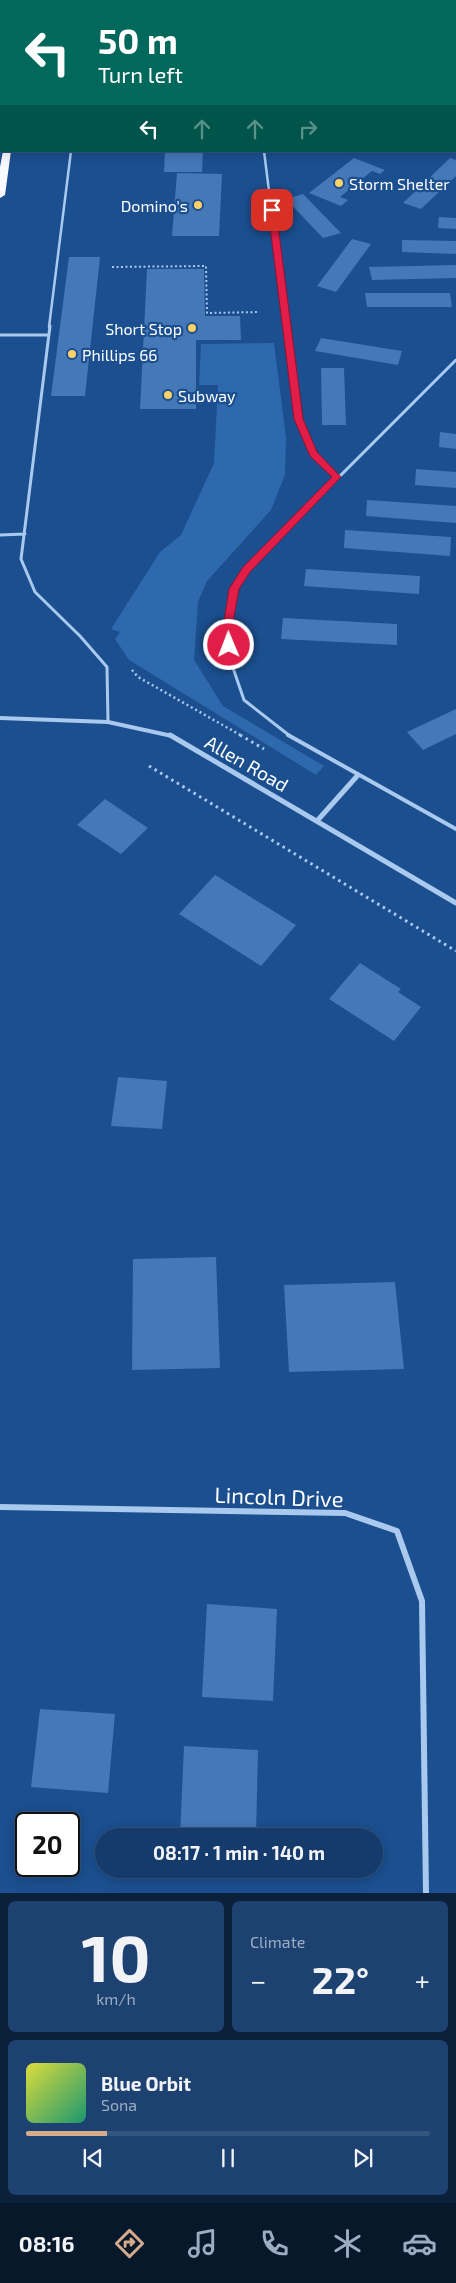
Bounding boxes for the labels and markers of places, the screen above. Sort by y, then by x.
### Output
place label: Storm Shelter [349,174,450,193]
marker: Storm Shelter [333,177,345,189]
pin [251,189,293,231]
place label: Domino's [121,196,188,215]
marker: Domino's [192,199,204,211]
place label: Short Stop [105,319,182,338]
marker: Short Stop [186,322,198,334]
place label: Phillips 66 [82,345,157,364]
marker: Phillips 66 [66,348,78,360]
place label: Subway [178,386,236,405]
marker: Subway [162,389,174,401]

